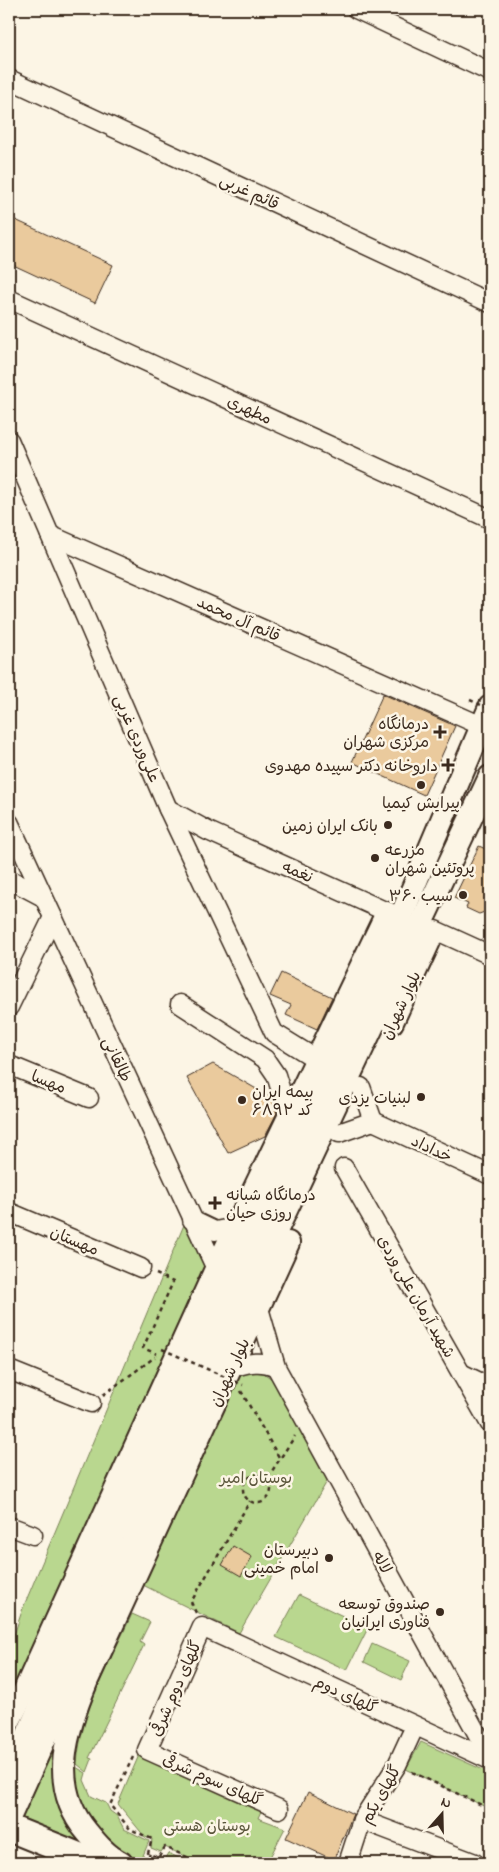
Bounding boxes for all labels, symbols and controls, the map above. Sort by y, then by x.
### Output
street label: قائم غربی [215,169,283,217]
street label: مطهری [223,390,276,432]
street label: قائم آل محمد [193,591,284,649]
street label: علی‌وردی غربی [107,691,165,787]
place label: درمانگاه مرکزی شهران [343,713,429,755]
marker: درمانگاه مرکزی شهران [433,725,447,739]
place label: داروخانه دکتر سپیده مهدوی [265,755,438,779]
marker: داروخانه دکتر سپیده مهدوی [442,759,454,771]
marker: پیرایش کیمیا [415,779,427,791]
place label: پیرایش کیمیا [382,792,460,816]
place label: بانک ایران زمین [282,815,378,839]
marker: بانک ایران زمین [382,819,394,831]
place label: مزرعه پروتئین شهران [385,839,475,881]
marker: مزرعه پروتئین شهران [369,852,381,864]
street label: نغمه [278,855,316,890]
place label: سیب ۳۶۰ [389,885,453,909]
marker: سیب ۳۶۰ [457,889,469,901]
street label: بلوار شهران [375,968,428,1044]
street label: طالقانی [95,1033,137,1086]
street label: مهسا [27,1065,70,1101]
place label: بیمه ایران کد ۶۸۹۲ [252,1081,314,1123]
place label: لبنیات یزدی [339,1087,411,1111]
marker: لبنیات یزدی [415,1091,427,1103]
marker: بیمه ایران کد ۶۸۹۲ [236,1094,248,1106]
street label: خداداد [407,1130,456,1170]
place label: درمانگاه شبانه روزی حیان [226,1184,316,1226]
marker: درمانگاه شبانه روزی حیان [208,1196,222,1210]
street label: مهستان [46,1221,102,1263]
street label: شهید آرمان علی وردی [370,1231,460,1363]
street label: بلوار شهران [204,1335,257,1411]
park label: بوستان امیر [218,1467,292,1491]
place label: دبیرستان امام خمینی [244,1539,319,1581]
street label: لاله [365,1547,397,1579]
marker: دبیرستان امام خمینی [323,1552,335,1564]
place label: صندوق توسعه فناوری ایرانیان [339,1593,430,1635]
marker: صندوق توسعه فناوری ایرانیان [434,1606,446,1618]
street label: گلهای دوم شرقی [145,1637,209,1741]
street label: گلهای دوم [309,1671,381,1721]
street label: گلهای سوم شرقی [158,1748,266,1814]
street label: گلهای یکم [355,1761,408,1829]
north arrow [416,1790,466,1840]
text: N [438,1792,454,1815]
park label: بوستان هستی [163,1815,251,1839]

